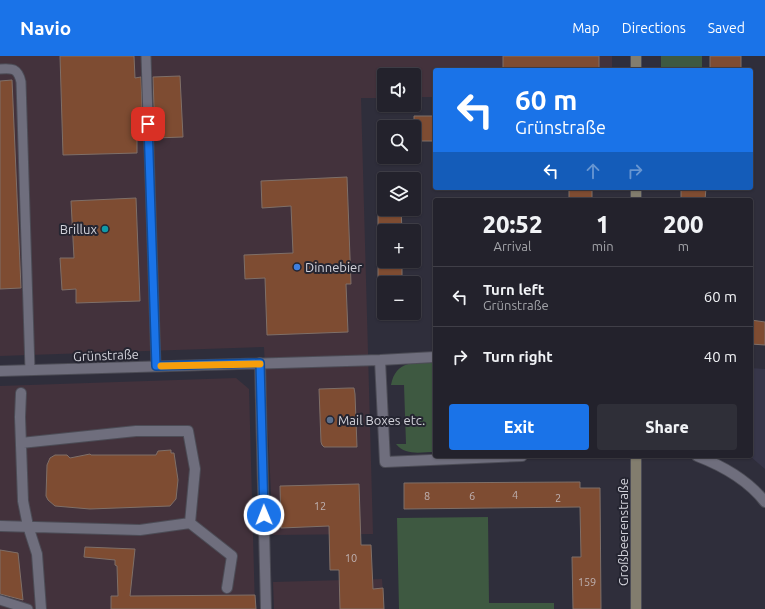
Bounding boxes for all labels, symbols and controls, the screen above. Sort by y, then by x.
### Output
text: Navio [20,17,71,39]
text: Map [572,20,600,36]
text: Directions [622,20,686,36]
text: Saved [708,20,745,36]
map controls [377,68,421,320]
button: sound [377,68,421,112]
icon: left [449,84,501,136]
text: 60 m [515,84,577,115]
pin [131,107,165,141]
icon: arrive [137,113,159,135]
text: Grünstraße [515,117,606,137]
button: search [377,120,421,164]
icon: left [540,160,562,182]
icon: ahead [582,160,604,182]
icon: right [624,160,646,182]
button: layers [377,172,421,216]
text: 20:52 [482,211,542,238]
text: 1 [596,211,609,238]
text: 200 [663,211,704,238]
place label: Brillux [60,222,97,236]
marker: Brillux [100,224,110,234]
button: + [377,224,421,268]
text: Arrival [493,239,531,253]
text: min [592,239,614,253]
text: m [678,239,689,253]
place label: Dinnebier [305,260,362,274]
marker: Dinnebier [292,262,302,272]
button: − [377,276,421,320]
text: Turn left [483,281,544,298]
icon: left [449,286,471,308]
text: 60 m [704,288,737,305]
text: Grünstraße [483,298,549,312]
icon: right [449,346,471,368]
street label: Grünstraße [73,347,139,363]
text: Turn right [483,348,553,365]
text: 40 m [704,348,737,365]
button: Exit [449,404,589,450]
button: Share [597,404,737,450]
place label: Mail Boxes etc. [338,413,425,427]
marker: Mail Boxes etc. [325,415,335,425]
street label: Großbeerenstraße [616,478,630,586]
house number: 4 [512,489,518,501]
house number: 8 [424,490,430,502]
house number: 6 [469,490,475,502]
house number: 2 [555,492,561,504]
position arrow [243,494,285,536]
house number: 12 [314,500,326,512]
house number: 10 [345,552,357,564]
house number: 159 [578,576,596,588]

